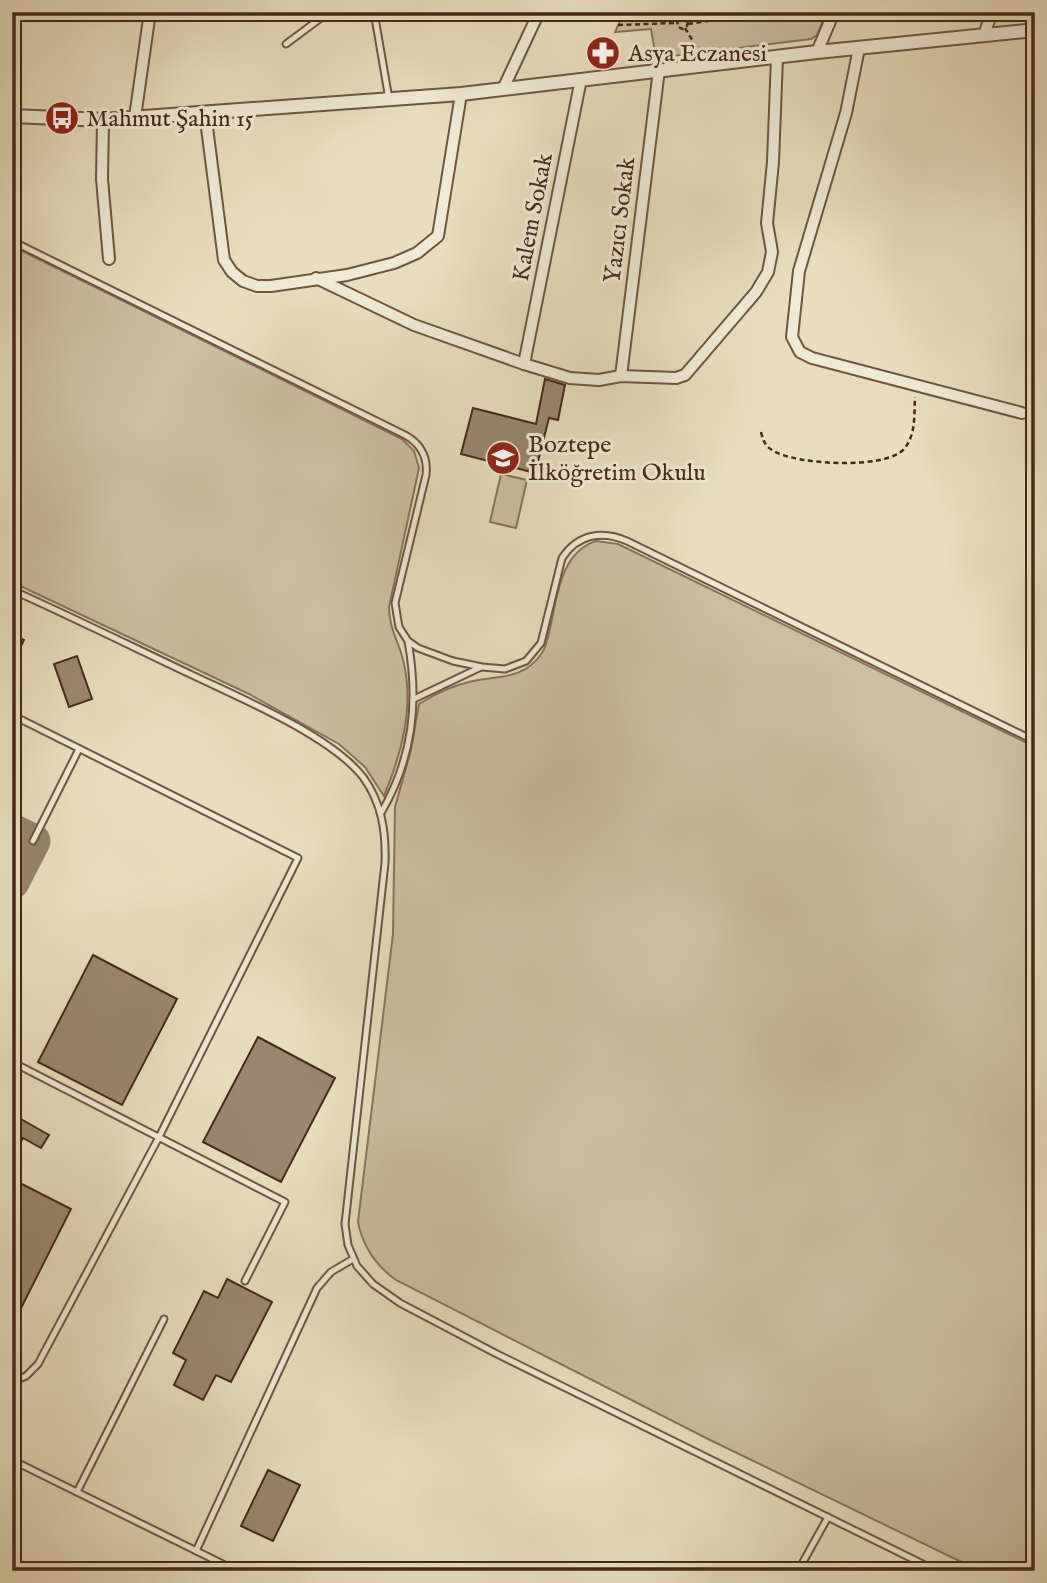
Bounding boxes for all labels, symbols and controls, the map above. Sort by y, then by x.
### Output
pharmacy icon: Asya Eczanesi [584,34,622,72]
place label: Asya Eczanesi [627,39,767,70]
bus stop icon: Mahmut Şahin 15 [43,99,81,137]
place label: Mahmut Şahin 15 [86,104,254,135]
street label: Kalem Sokak [506,150,561,284]
street label: Yazıcı Sokak [597,155,644,285]
place label: Boztepe İlköğretim Okulu [528,430,706,489]
school or university icon: Boztepe İlköğretim Okulu [484,439,522,477]

